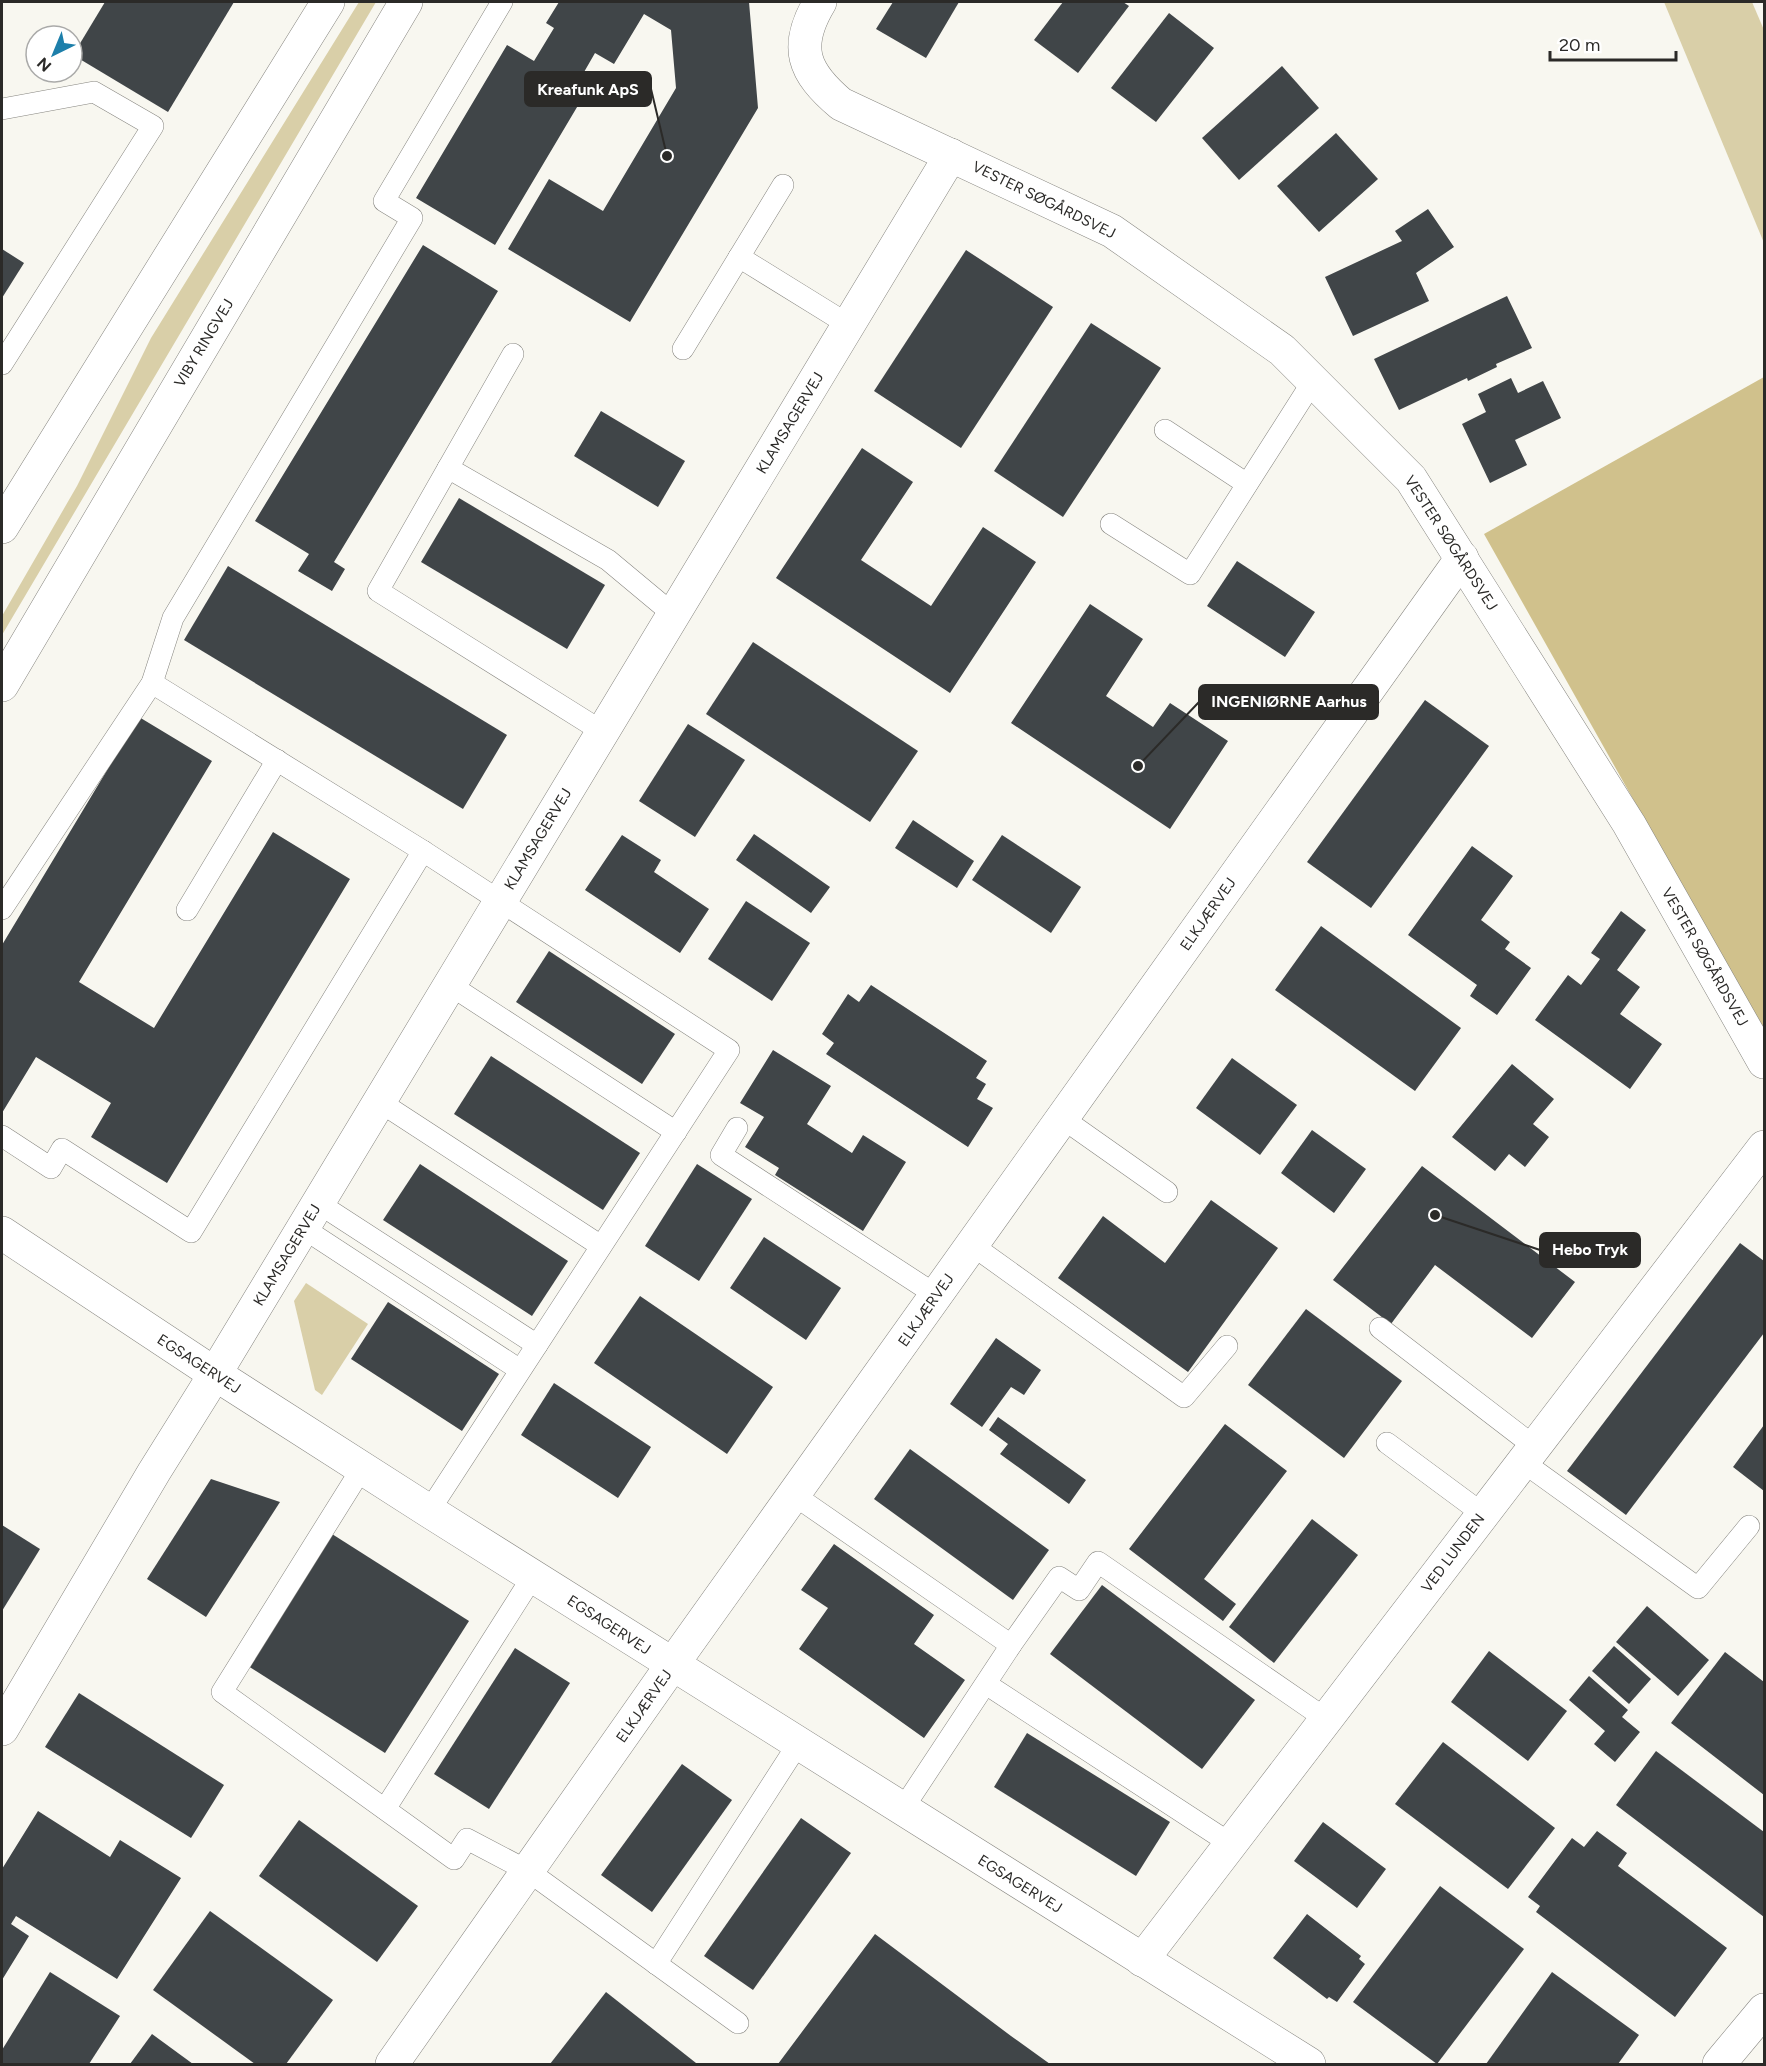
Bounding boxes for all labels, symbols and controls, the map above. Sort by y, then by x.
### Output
north arrow [24,24,84,84]
scale bar [1550,24,1676,62]
text: 20 m [1559,34,1600,56]
text: N [33,53,55,76]
callout: Kreafunk ApS [525,72,651,106]
text: Kreafunk ApS [537,80,639,99]
street label: VESTER SØGÅRDSVEJ [969,157,1119,243]
street label: VIBY RINGVEJ [171,296,237,390]
street label: KLAMSAGERVEJ [753,369,827,477]
street label: VESTER SØGÅRDSVEJ [1401,472,1501,614]
callout: INGENIØRNE Aarhus [1199,685,1378,719]
text: INGENIØRNE Aarhus [1211,692,1367,711]
street label: KLAMSAGERVEJ [501,785,575,893]
street label: ELKJÆRVEJ [1176,874,1240,954]
street label: VESTER SØGÅRDSVEJ [1658,884,1752,1030]
street label: KLAMSAGERVEJ [250,1201,324,1309]
callout: Hebo Tryk [1540,1233,1640,1267]
text: Hebo Tryk [1552,1240,1628,1259]
street label: ELKJÆRVEJ [894,1270,958,1350]
street label: EGSAGERVEJ [154,1330,244,1398]
street label: VED LUNDEN [1417,1510,1489,1596]
street label: EGSAGERVEJ [564,1591,654,1659]
street label: ELKJÆRVEJ [612,1666,676,1746]
street label: EGSAGERVEJ [975,1851,1065,1917]

